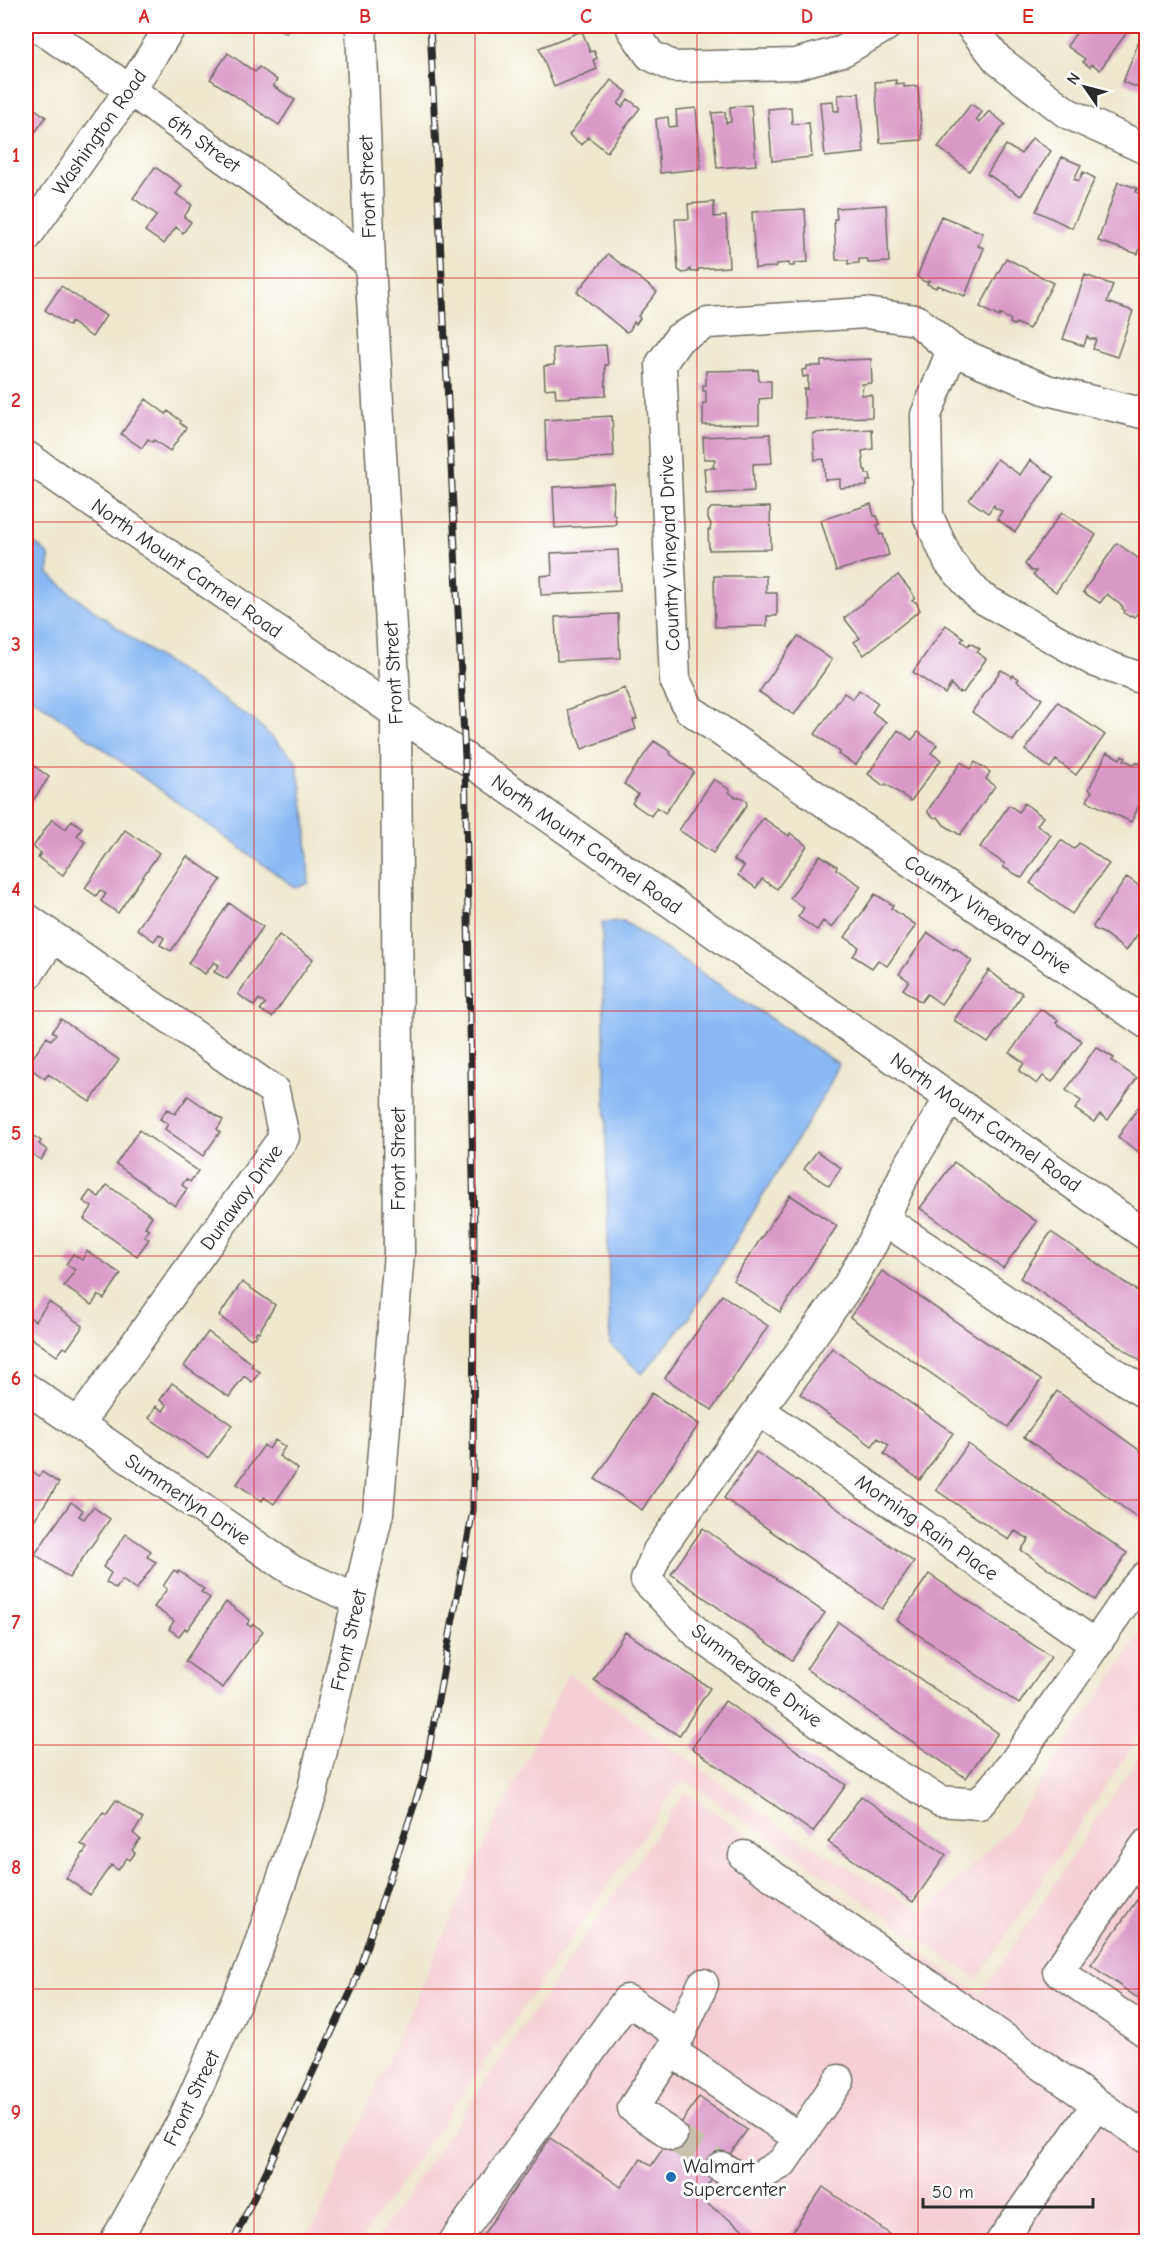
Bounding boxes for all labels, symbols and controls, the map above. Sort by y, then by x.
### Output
text: A [138,5,150,28]
text: B [359,5,371,28]
text: C [580,5,592,28]
text: D [801,5,813,28]
text: E [1022,5,1034,28]
north arrow [1055,57,1115,117]
street label: Washington Road [47,65,151,200]
text: N [1063,70,1084,88]
street label: 6th Street [163,109,245,178]
street label: Front Street [354,134,381,239]
text: 1 [12,144,20,167]
text: 2 [11,389,21,412]
street label: Country Vineyard Drive [655,454,684,652]
street label: North Mount Carmel Road [87,494,286,643]
street label: Front Street [379,620,408,725]
text: 3 [11,633,21,656]
street label: North Mount Carmel Road [487,770,686,919]
street label: Country Vineyard Drive [900,850,1076,979]
text: 4 [11,878,21,901]
street label: North Mount Carmel Road [886,1048,1085,1197]
street label: Front Street [387,1106,410,1211]
text: 5 [11,1122,21,1145]
street label: Dunaway Drive [195,1140,287,1255]
text: 6 [11,1367,21,1390]
street label: Summerlyn Drive [121,1449,255,1550]
street label: Morning Rain Place [851,1470,1003,1585]
street label: Front Street [326,1586,372,1693]
text: 7 [12,1611,21,1634]
street label: Summergate Drive [687,1619,827,1732]
text: 8 [11,1856,21,1879]
street label: Front Street [158,2046,225,2150]
text: 9 [11,2101,21,2124]
place label: Walmart Supercenter [683,2155,786,2201]
marker: Walmart Supercenter [664,2170,678,2184]
scale bar [923,2171,1092,2209]
text: 50 m [932,2182,974,2203]

